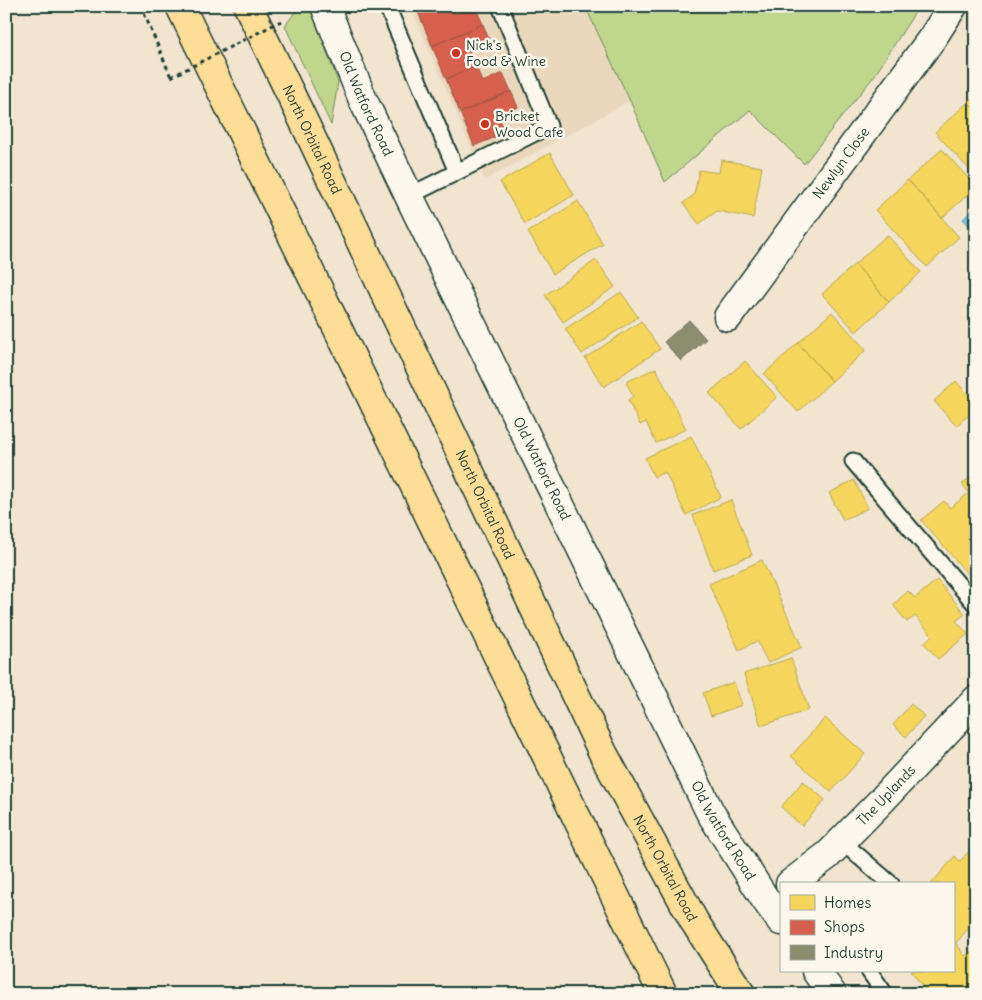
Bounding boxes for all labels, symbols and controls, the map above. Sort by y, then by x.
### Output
place label: Nick's Food & Wine [466,36,546,70]
marker: Nick's Food & Wine [450,47,462,59]
street label: Old Watford Road [335,49,397,159]
street label: North Orbital Road [278,82,346,197]
place label: Bricket Wood Cafe [495,107,563,141]
marker: Bricket Wood Cafe [479,118,491,130]
street label: Newlyn Close [809,123,873,202]
street label: Old Watford Road [509,414,575,523]
street label: North Orbital Road [452,447,519,562]
street label: The Uplands [853,761,919,830]
street label: Old Watford Road [687,778,760,884]
street label: North Orbital Road [629,812,702,925]
legend [780,882,954,972]
text: Homes [824,893,871,912]
text: Shops [824,917,865,936]
text: Industry [824,943,883,962]

